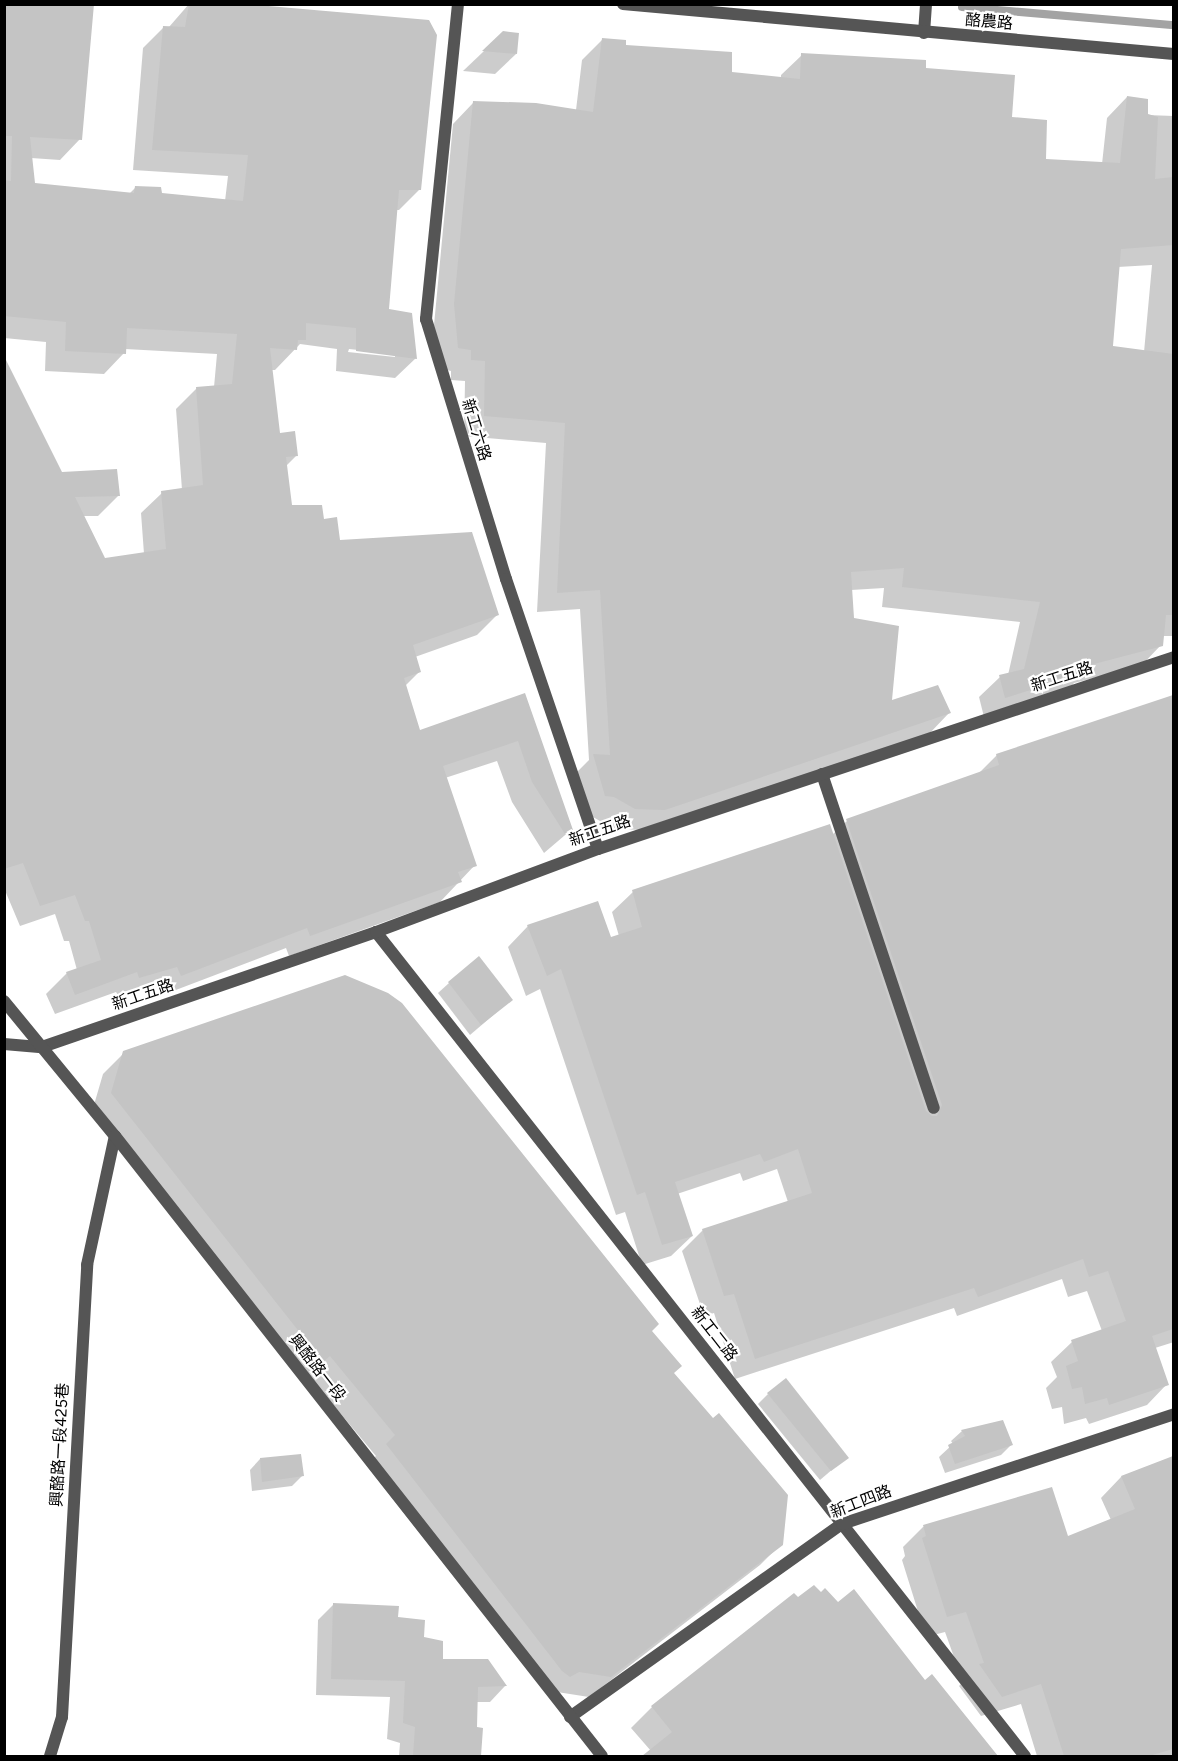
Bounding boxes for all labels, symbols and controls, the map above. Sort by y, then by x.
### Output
street label: 酪農路 [964,10,1014,34]
street label: 新工六路 [457,397,495,463]
street label: 新工五路 [1029,658,1095,696]
street label: 新工五路 [567,812,633,850]
street label: 新工五路 [110,976,176,1014]
street label: 新工二路 [687,1303,741,1365]
street label: 興酪路一段 [285,1331,349,1405]
street label: 興酪路一段425巷 [47,1383,73,1507]
street label: 新工四路 [828,1482,894,1522]

